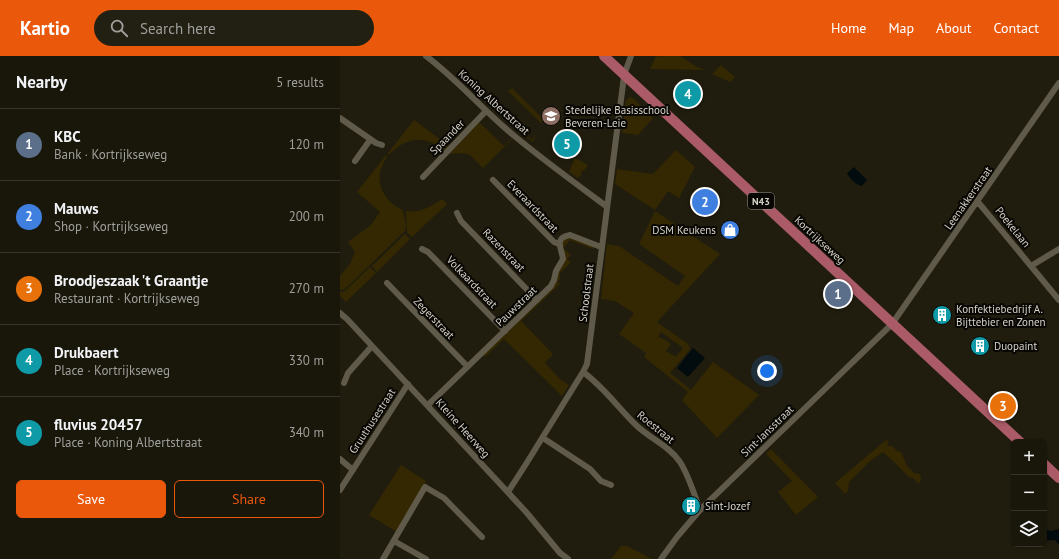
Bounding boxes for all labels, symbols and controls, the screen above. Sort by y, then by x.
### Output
search box [94,10,374,46]
text: Kartio [20,16,70,40]
icon: search [108,17,130,39]
text: Search here [140,19,216,38]
text: Home [831,19,866,37]
text: Map [888,19,914,37]
text: About [936,19,972,37]
text: Contact [994,19,1039,37]
street label: Koning Albertstraat [455,66,533,138]
text: Nearby [16,71,67,93]
text: 5 results [276,74,324,91]
pin: 4 [675,79,701,109]
place label: Stedelijke Basisschool Beveren-Leie [565,103,670,130]
school or university icon: Stedelijke Basisschool Beveren-Leie [540,105,562,127]
street label: Spaander [427,116,467,158]
text: KBC [54,127,81,146]
pin: 5 [554,129,580,159]
text: 1 [25,136,33,153]
text: 120 m [289,136,324,153]
text: Bank · Kortrijkseweg [54,146,167,163]
street label: Leenakkerstraat [941,163,995,232]
street label: Everaardstraat [504,177,562,235]
pin: 2 [692,187,718,217]
road number: N43 [748,193,774,209]
text: Mauws [54,199,99,218]
street label: Poekelaan [992,204,1034,250]
text: 2 [25,208,33,225]
text: 200 m [289,208,324,225]
street label: Kortrijkseweg [792,213,848,267]
text: Shop · Kortrijkseweg [54,218,168,235]
shop icon: DSM Keukens [719,219,741,241]
place label: DSM Keukens [652,223,716,237]
street label: Razenstraat [480,225,528,275]
street label: Volkaardstraat [443,252,501,311]
street label: Schoolstraat [575,263,597,323]
text: Broodjeszaak 't Graantje [54,271,208,290]
pin: 1 [825,279,851,309]
text: 3 [25,280,33,297]
text: 270 m [289,280,324,297]
street label: Pauwstraat [492,283,540,329]
text: Restaurant · Kortrijkseweg [54,290,200,307]
street label: Zegerstraat [411,294,458,342]
place label: Konfektiebedrijf A. Bijttebier en Zonen [956,302,1046,329]
building icon: Konfektiebedrijf A. Bijttebier en Zonen [931,304,953,326]
building icon: Duopaint [969,335,991,357]
place label: Duopaint [994,339,1037,353]
text: Drukbaert [54,343,118,362]
text: 4 [25,352,33,369]
text: 330 m [289,352,324,369]
your location [757,361,777,381]
text: Place · Kortrijkseweg [54,362,170,379]
street label: Gruuthusestraat [346,386,398,456]
pin: 3 [990,391,1016,421]
street label: Kleine Heerweg [433,396,493,460]
street label: Sint-Jansstraat [738,402,797,460]
street label: Roestraat [634,408,678,447]
text: fluvius 20457 [54,415,143,434]
text: 5 [25,424,33,441]
text: 340 m [289,424,324,441]
text: Place · Koning Albertstraat [54,434,202,451]
map controls [1011,439,1047,547]
button: + [1011,439,1047,475]
button: − [1011,475,1047,511]
button: Save [16,480,166,518]
button: Share [174,480,324,518]
building icon: Sint-Jozef [680,495,702,517]
place label: Sint-Jozef [705,499,750,513]
button: layers [1011,511,1047,547]

